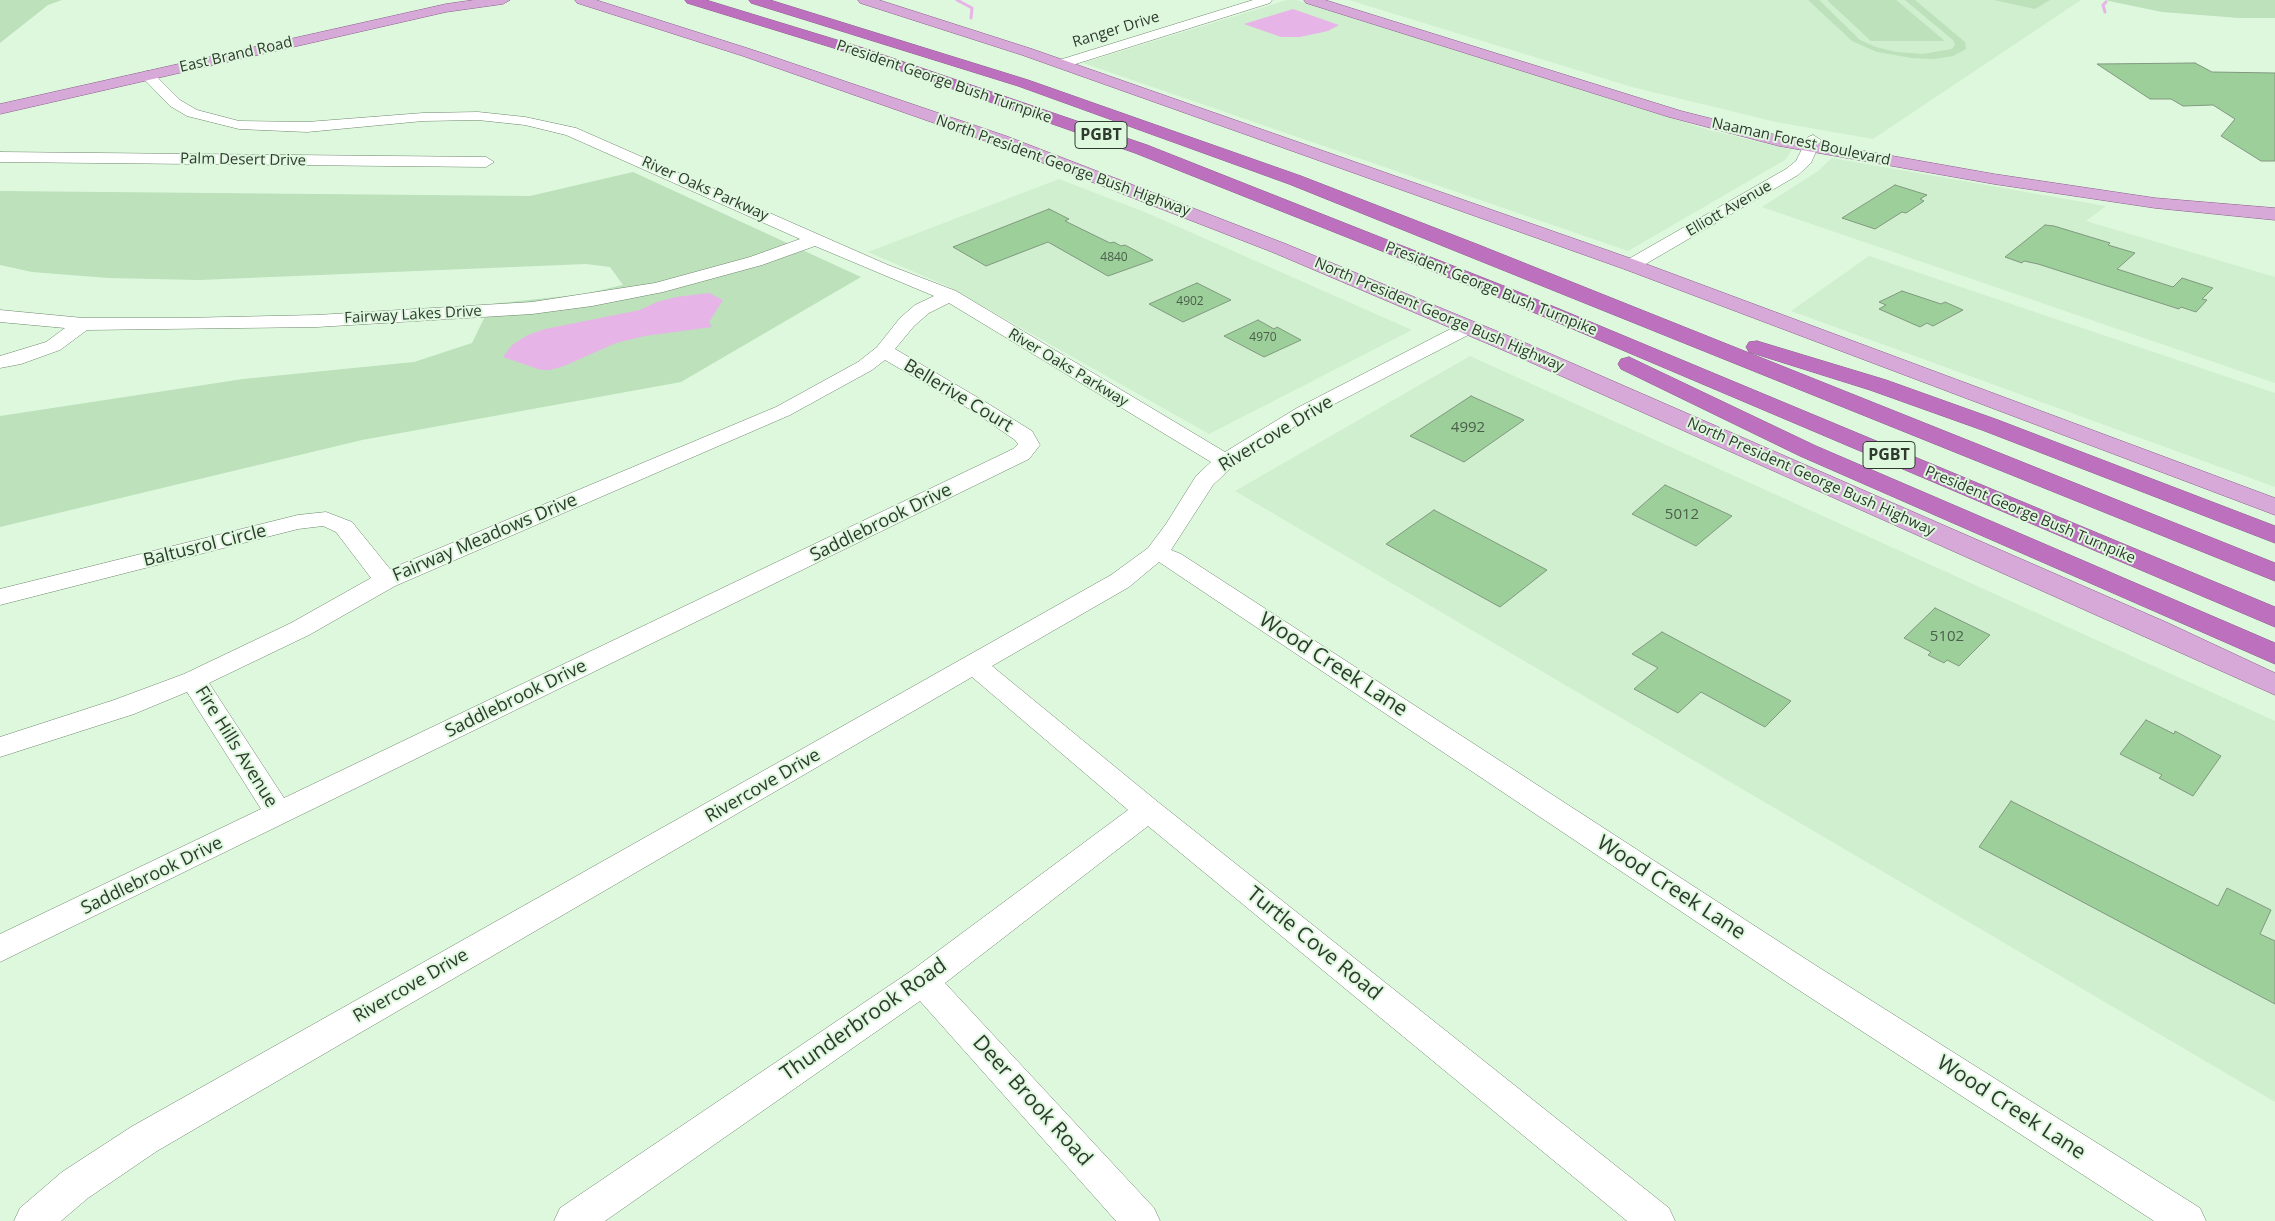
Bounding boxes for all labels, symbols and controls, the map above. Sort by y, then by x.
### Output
street label: Ranger Drive [1070,8,1162,52]
street label: East Brand Road [178,33,294,77]
street label: President George Bush Turnpike [834,37,1054,127]
street label: North President George Bush Highway [933,112,1193,220]
street label: Naaman Forest Boulevard [1710,114,1892,170]
road number: PGBT [1075,122,1127,148]
street label: Palm Desert Drive [180,150,306,170]
street label: River Oaks Parkway [639,153,771,225]
street label: Elliott Avenue [1683,177,1775,241]
street label: President George Bush Turnpike [1383,238,1599,340]
house number: 4840 [1100,251,1128,265]
street label: North President George Bush Highway [1312,254,1566,376]
house number: 4902 [1176,295,1204,309]
street label: Fairway Lakes Drive [344,302,482,328]
street label: River Oaks Parkway [1005,325,1131,411]
house number: 4970 [1249,331,1277,345]
street label: Bellerive Court [899,355,1017,437]
street label: Rivercove Drive [1215,391,1337,477]
street label: North President George Bush Highway [1684,414,1938,540]
house number: 4992 [1451,419,1485,437]
road number: PGBT [1863,442,1915,468]
street label: President George Bush Turnpike [1922,462,2138,568]
street label: Saddlebrook Drive [807,479,955,567]
street label: Fairway Meadows Drive [390,489,580,587]
house number: 5012 [1665,506,1699,524]
street label: Baltusrol Circle [141,520,269,572]
street label: Wood Creek Lane [1254,608,1412,722]
house number: 5102 [1930,628,1964,646]
street label: Saddlebrook Drive [442,655,590,743]
street label: Fire Hills Avenue [190,682,282,812]
street label: Rivercove Drive [702,744,824,828]
street label: Wood Creek Lane [1592,831,1750,945]
street label: Saddlebrook Drive [78,832,226,920]
street label: Turtle Cove Road [1241,882,1387,1006]
street label: Rivercove Drive [350,944,472,1028]
street label: Thunderbrook Road [776,953,952,1087]
street label: Deer Brook Road [967,1031,1097,1171]
street label: Wood Creek Lane [1932,1051,2090,1165]

